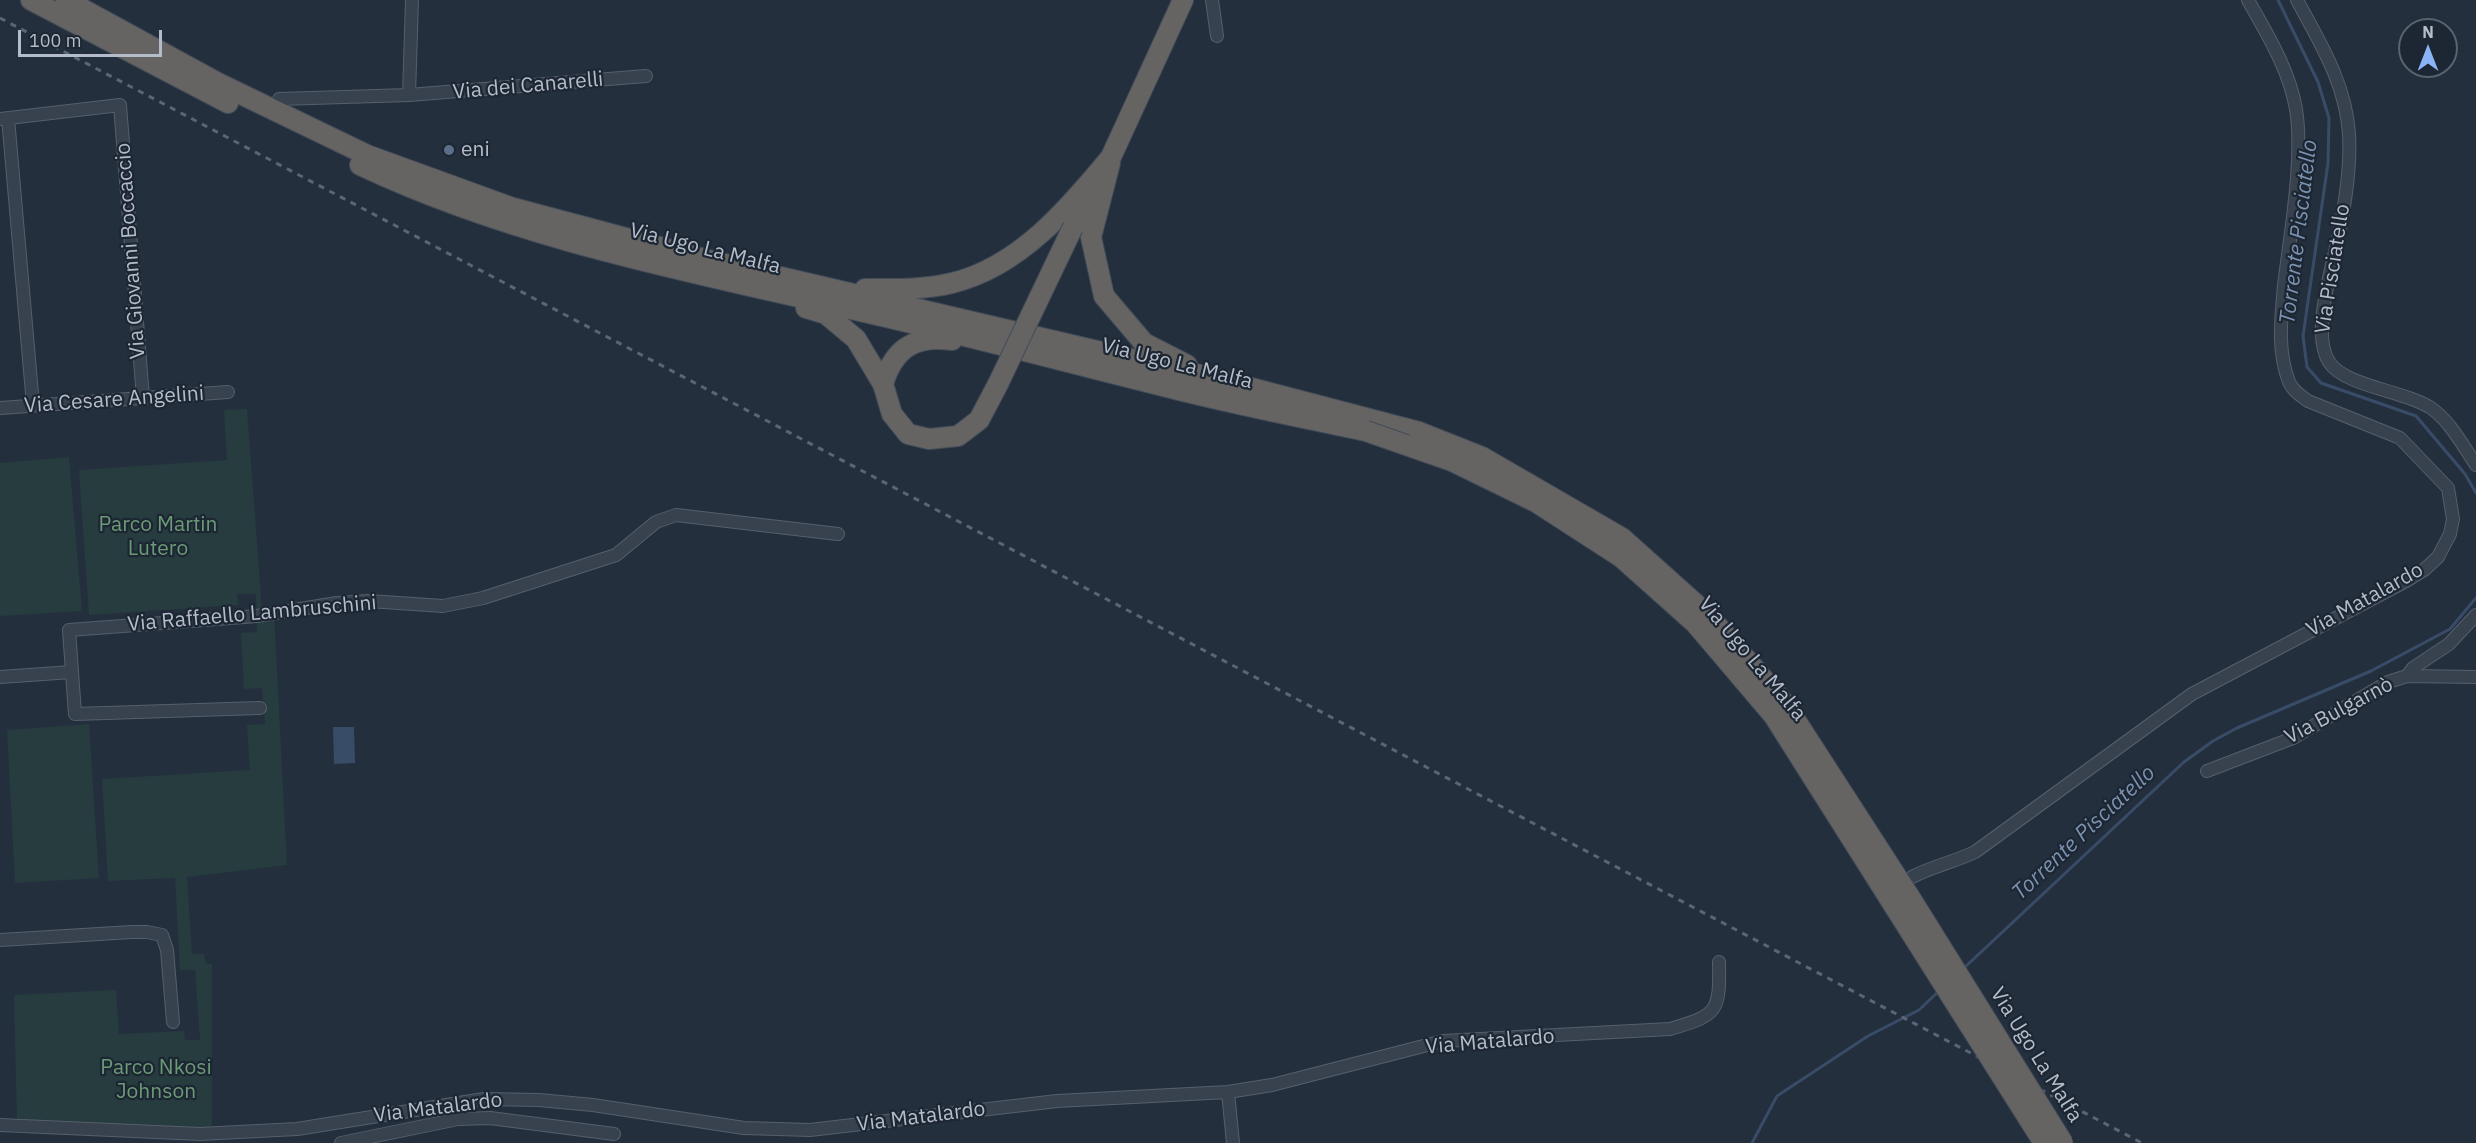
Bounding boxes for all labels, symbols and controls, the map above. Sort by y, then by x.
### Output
scale bar [21,18,165,56]
north arrow [2398,18,2458,78]
text: N [2422,22,2434,42]
text: 100 m [29,29,81,52]
street label: Via dei Canarelli [452,67,604,105]
place label: eni [461,137,490,163]
water label: Torrente Pisciatello [2275,138,2323,326]
street label: Via Giovanni Boccaccio [111,142,151,360]
marker: eni [442,143,456,157]
street label: Via Pisciatello [2310,202,2356,336]
street label: Via Ugo La Malfa [627,218,783,280]
street label: Via Ugo La Malfa [1099,333,1255,395]
street label: Via Cesare Angelini [23,381,205,419]
park label: Parco Martin Lutero [98,512,218,562]
street label: Via Matalardo [2302,558,2428,642]
street label: Via Raffaello Lambruschini [126,591,378,637]
street label: Via Ugo La Malfa [1693,592,1811,726]
street label: Via Bulgarnò [2280,672,2398,750]
water label: Torrente Pisciatello [2007,760,2161,906]
street label: Via Ugo La Malfa [1984,983,2088,1127]
street label: Via Matalardo [1424,1024,1556,1060]
park label: Parco Nkosi Johnson [100,1055,212,1105]
street label: Via Matalardo [372,1088,504,1128]
street label: Via Matalardo [855,1097,987,1137]

